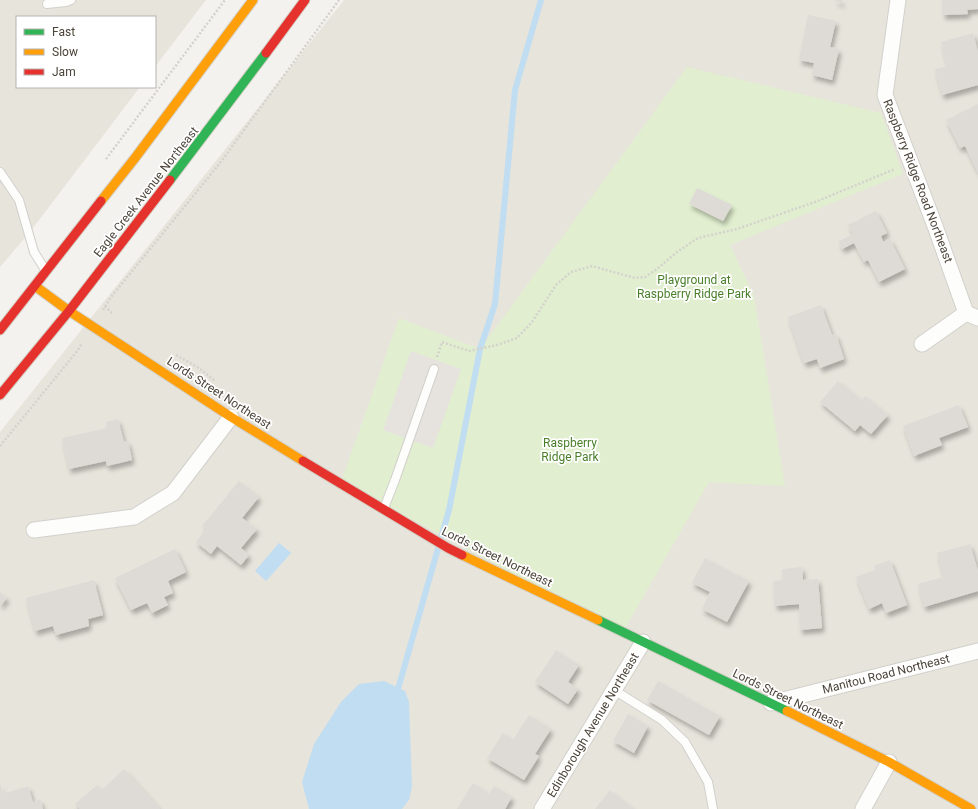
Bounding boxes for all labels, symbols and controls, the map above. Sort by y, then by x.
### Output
legend [16,16,156,88]
text: Fast [52,25,75,39]
text: Slow [52,45,78,59]
text: Jam [52,65,76,79]
street label: Raspberry Ridge Road Northeast [880,97,956,265]
street label: Eagle Creek Avenue Northeast [91,124,201,260]
park label: Playground at Raspberry Ridge Park [637,273,752,301]
street label: Lords Street Northeast [164,354,274,432]
park label: Raspberry Ridge Park [541,436,600,464]
street label: Lords Street Northeast [439,524,555,590]
street label: Edinborough Avenue Northeast [544,650,642,800]
street label: Manitou Road Northeast [821,651,951,697]
street label: Lords Street Northeast [730,666,846,732]

